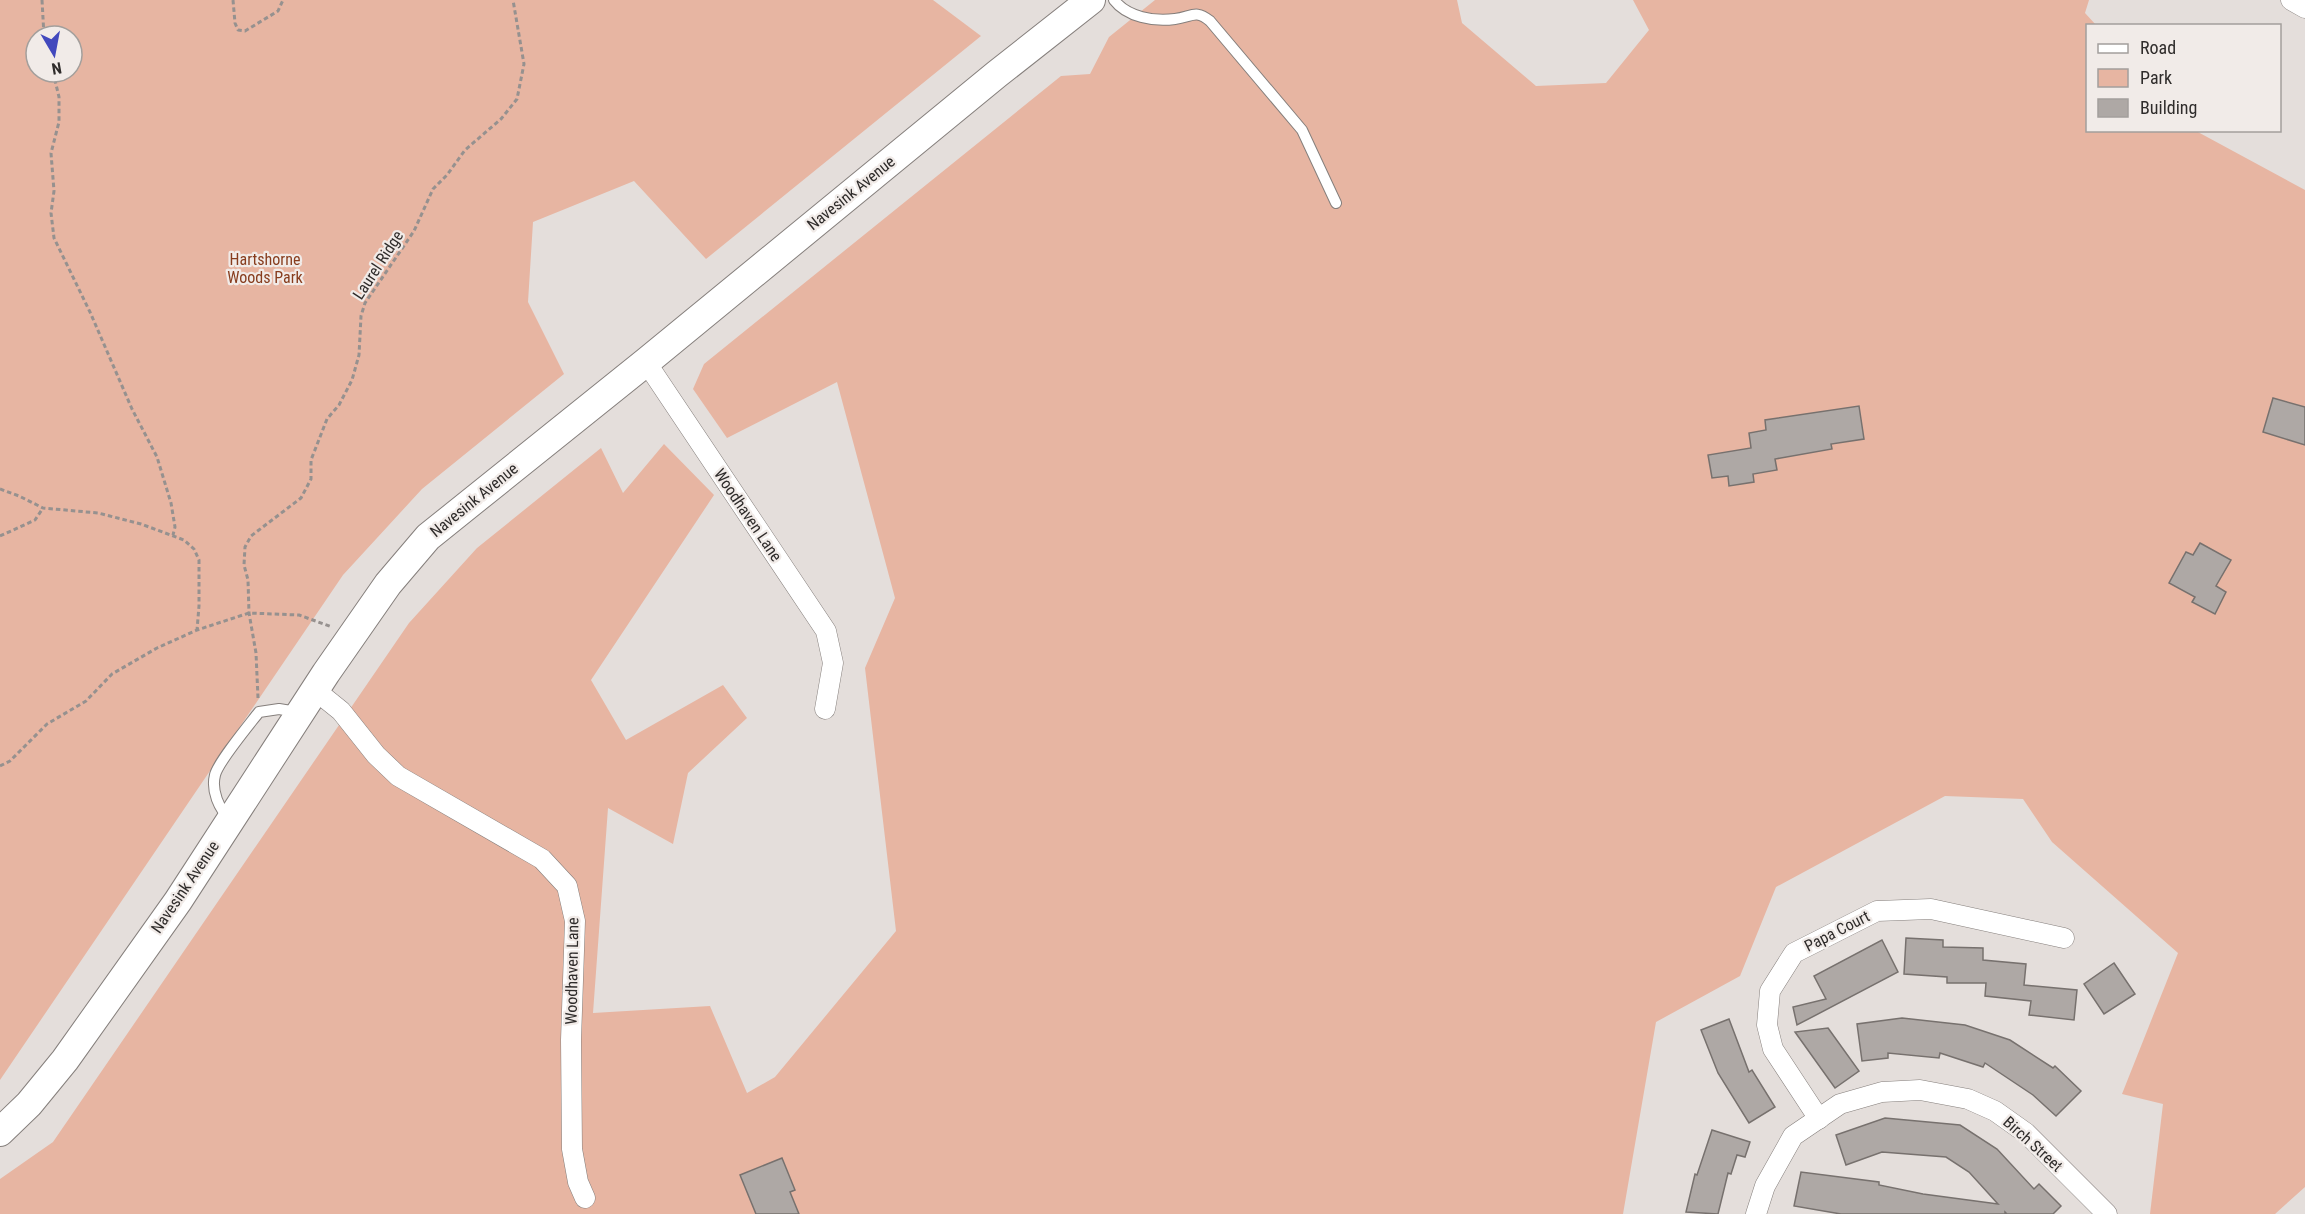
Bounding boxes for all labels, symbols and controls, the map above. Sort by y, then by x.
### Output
north arrow [24,24,84,84]
legend [2086,24,2281,132]
text: Road [2140,37,2176,58]
text: N [50,58,63,78]
text: Park [2140,67,2172,88]
text: Building [2140,97,2197,118]
street label: Navesink Avenue [803,152,899,234]
street label: Laurel Ridge [349,227,407,303]
park label: Hartshorne Woods Park [227,250,304,287]
street label: Navesink Avenue [426,459,522,541]
street label: Woodhaven Lane [710,465,786,565]
street label: Navesink Avenue [147,837,223,937]
street label: Papa Court [1801,906,1873,955]
street label: Woodhaven Lane [562,917,582,1025]
street label: Birch Street [1999,1112,2067,1176]

